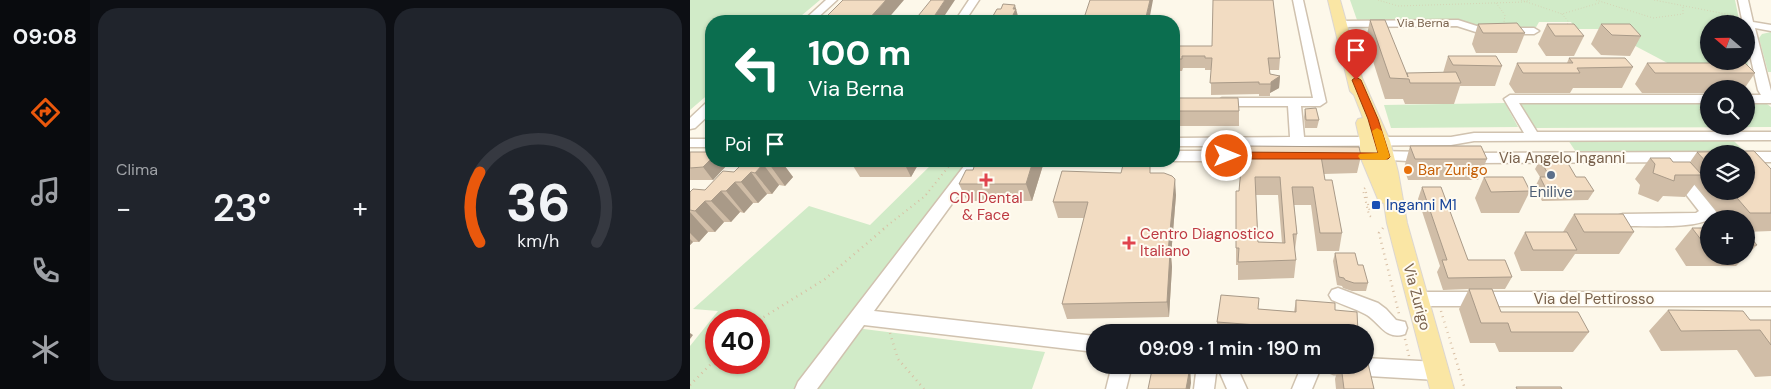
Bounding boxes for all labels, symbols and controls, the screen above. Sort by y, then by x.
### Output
street label: Via Berna [1397,15,1449,31]
north arrow [1700,15,1755,70]
map controls [1700,15,1755,265]
text: 09:08 [13,22,77,51]
pin [1335,29,1377,80]
text: 100 m [808,30,911,76]
icon: left [725,35,790,100]
icon: arrive [1342,36,1370,64]
text: Via Berna [808,74,904,103]
button: search [1700,80,1755,135]
icon: directions [28,95,63,130]
position arrow [1200,129,1252,181]
icon: arrive [761,130,789,158]
text: Poi [725,132,751,157]
button: layers [1700,145,1755,200]
street label: Via Angelo Inganni [1499,148,1625,168]
text: Clima [116,159,158,180]
place label: Bar Zurigo [1418,160,1488,180]
marker: Bar Zurigo [1402,164,1414,176]
text: 36 [506,169,570,237]
marker: Enilive [1545,169,1557,181]
marker: CDI Dental & Face [979,173,993,187]
icon: music [28,174,63,209]
place label: Enilive [1529,182,1573,202]
text: 23° [213,183,271,233]
place label: CDI Dental & Face [949,188,1023,225]
text: − [116,190,131,227]
text: + [353,190,368,227]
place label: Inganni M1 [1386,195,1457,215]
marker: Inganni M1 [1370,199,1382,211]
button: + [1700,210,1755,265]
place label: Centro Diagnostico Italiano [1140,224,1274,261]
text: km/h [517,229,559,253]
marker: Centro Diagnostico Italiano [1122,236,1136,250]
icon: phone [28,253,63,288]
street label: Via Zurigo [1398,261,1436,333]
street label: Via del Pettirosso [1533,289,1655,309]
speed limit sign: 40 [705,309,770,374]
icon: climate [28,332,63,367]
text: 09:09 · 1 min · 190 m [1139,336,1321,361]

